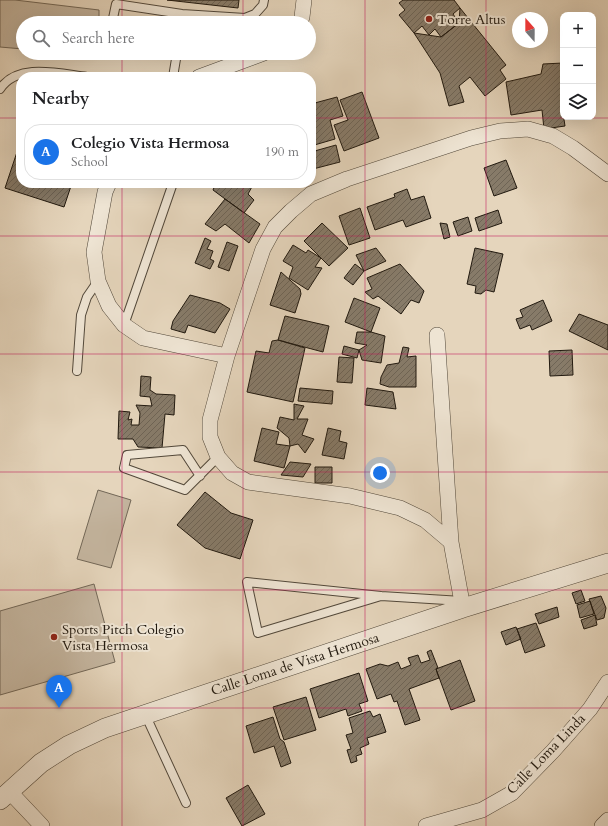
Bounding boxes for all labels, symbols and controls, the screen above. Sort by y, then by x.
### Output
place label: Torre Altus [437,10,506,29]
north arrow [512,12,548,48]
map controls [560,12,596,120]
button: + [560,12,596,48]
marker: Torre Altus [424,14,434,24]
search box [16,16,316,60]
icon: search [30,27,52,49]
text: Search here [62,28,135,48]
button: − [560,48,596,84]
button: layers [560,84,596,120]
text: Nearby [32,87,89,110]
text: Colegio Vista Hermosa [71,133,230,153]
text: A [41,143,51,161]
text: 190 m [265,143,299,161]
text: School [71,153,108,171]
your location [370,463,390,483]
place label: Sports Pitch Colegio Vista Hermosa [62,620,184,655]
street label: Calle Loma de Vista Hermosa [209,628,381,700]
marker: Sports Pitch Colegio Vista Hermosa [49,632,59,642]
pin: A [46,675,72,708]
street label: Calle Loma Linda [503,709,589,799]

